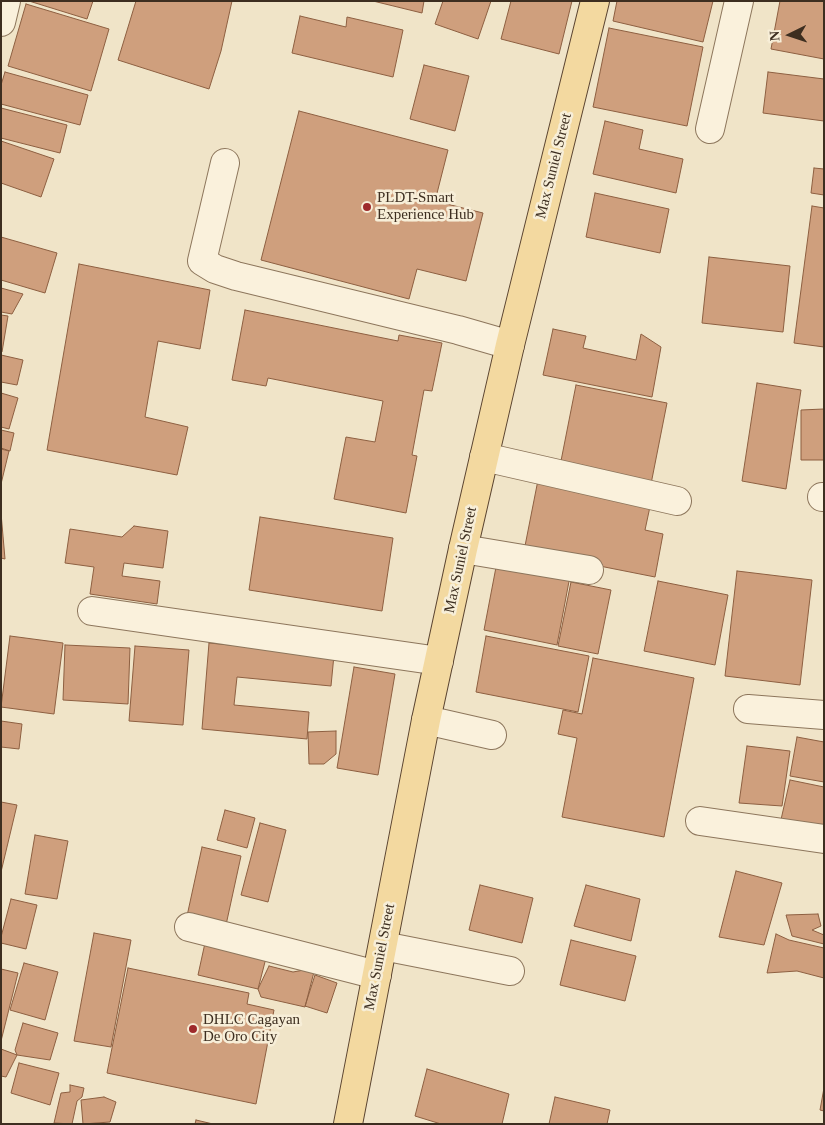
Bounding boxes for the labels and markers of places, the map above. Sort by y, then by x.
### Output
place label: PLDT-Smart Experience Hub [377,189,474,224]
marker: PLDT-Smart Experience Hub [361,201,373,213]
place label: DHLC Cagayan De Oro City [203,1011,300,1046]
marker: DHLC Cagayan De Oro City [187,1023,199,1035]

